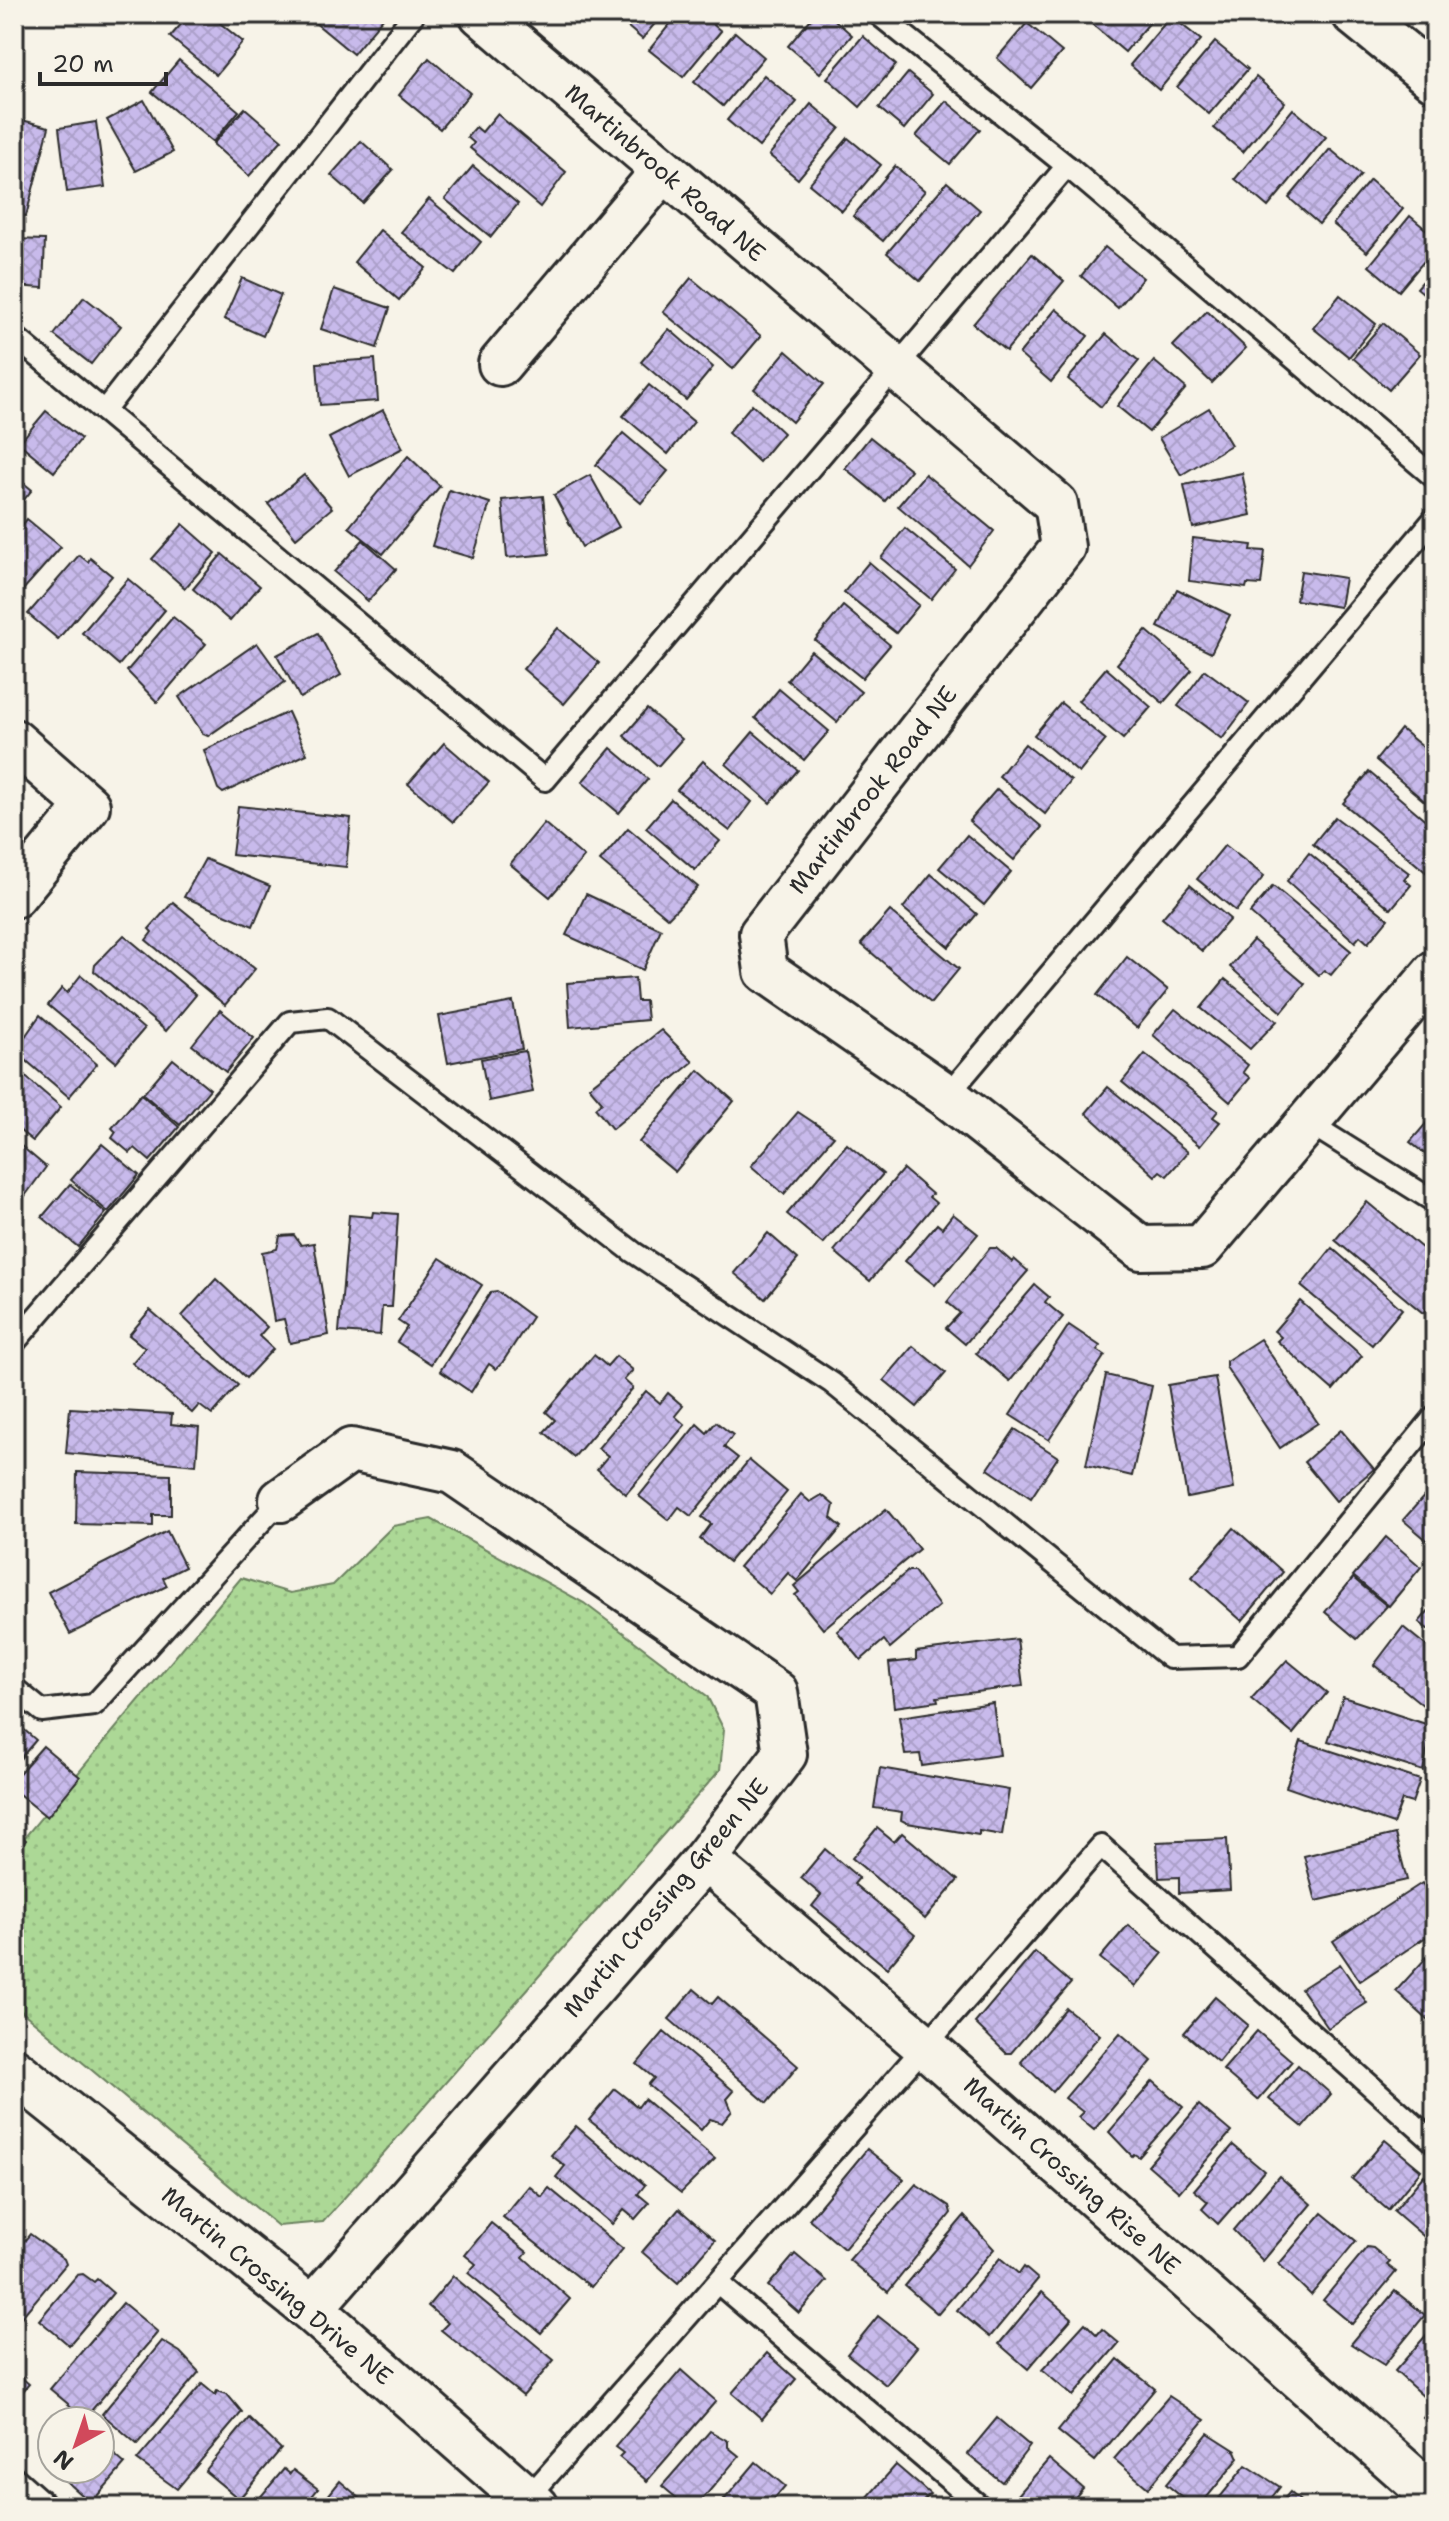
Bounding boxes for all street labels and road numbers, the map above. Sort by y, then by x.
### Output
street label: Martinbrook Road NE [558,77,772,269]
street label: Martinbrook Road NE [782,679,964,901]
street label: Martin Crossing Green NE [556,1772,776,2024]
street label: Martin Crossing Rise NE [957,2070,1187,2282]
street label: Martin Crossing Drive NE [155,2180,399,2392]

